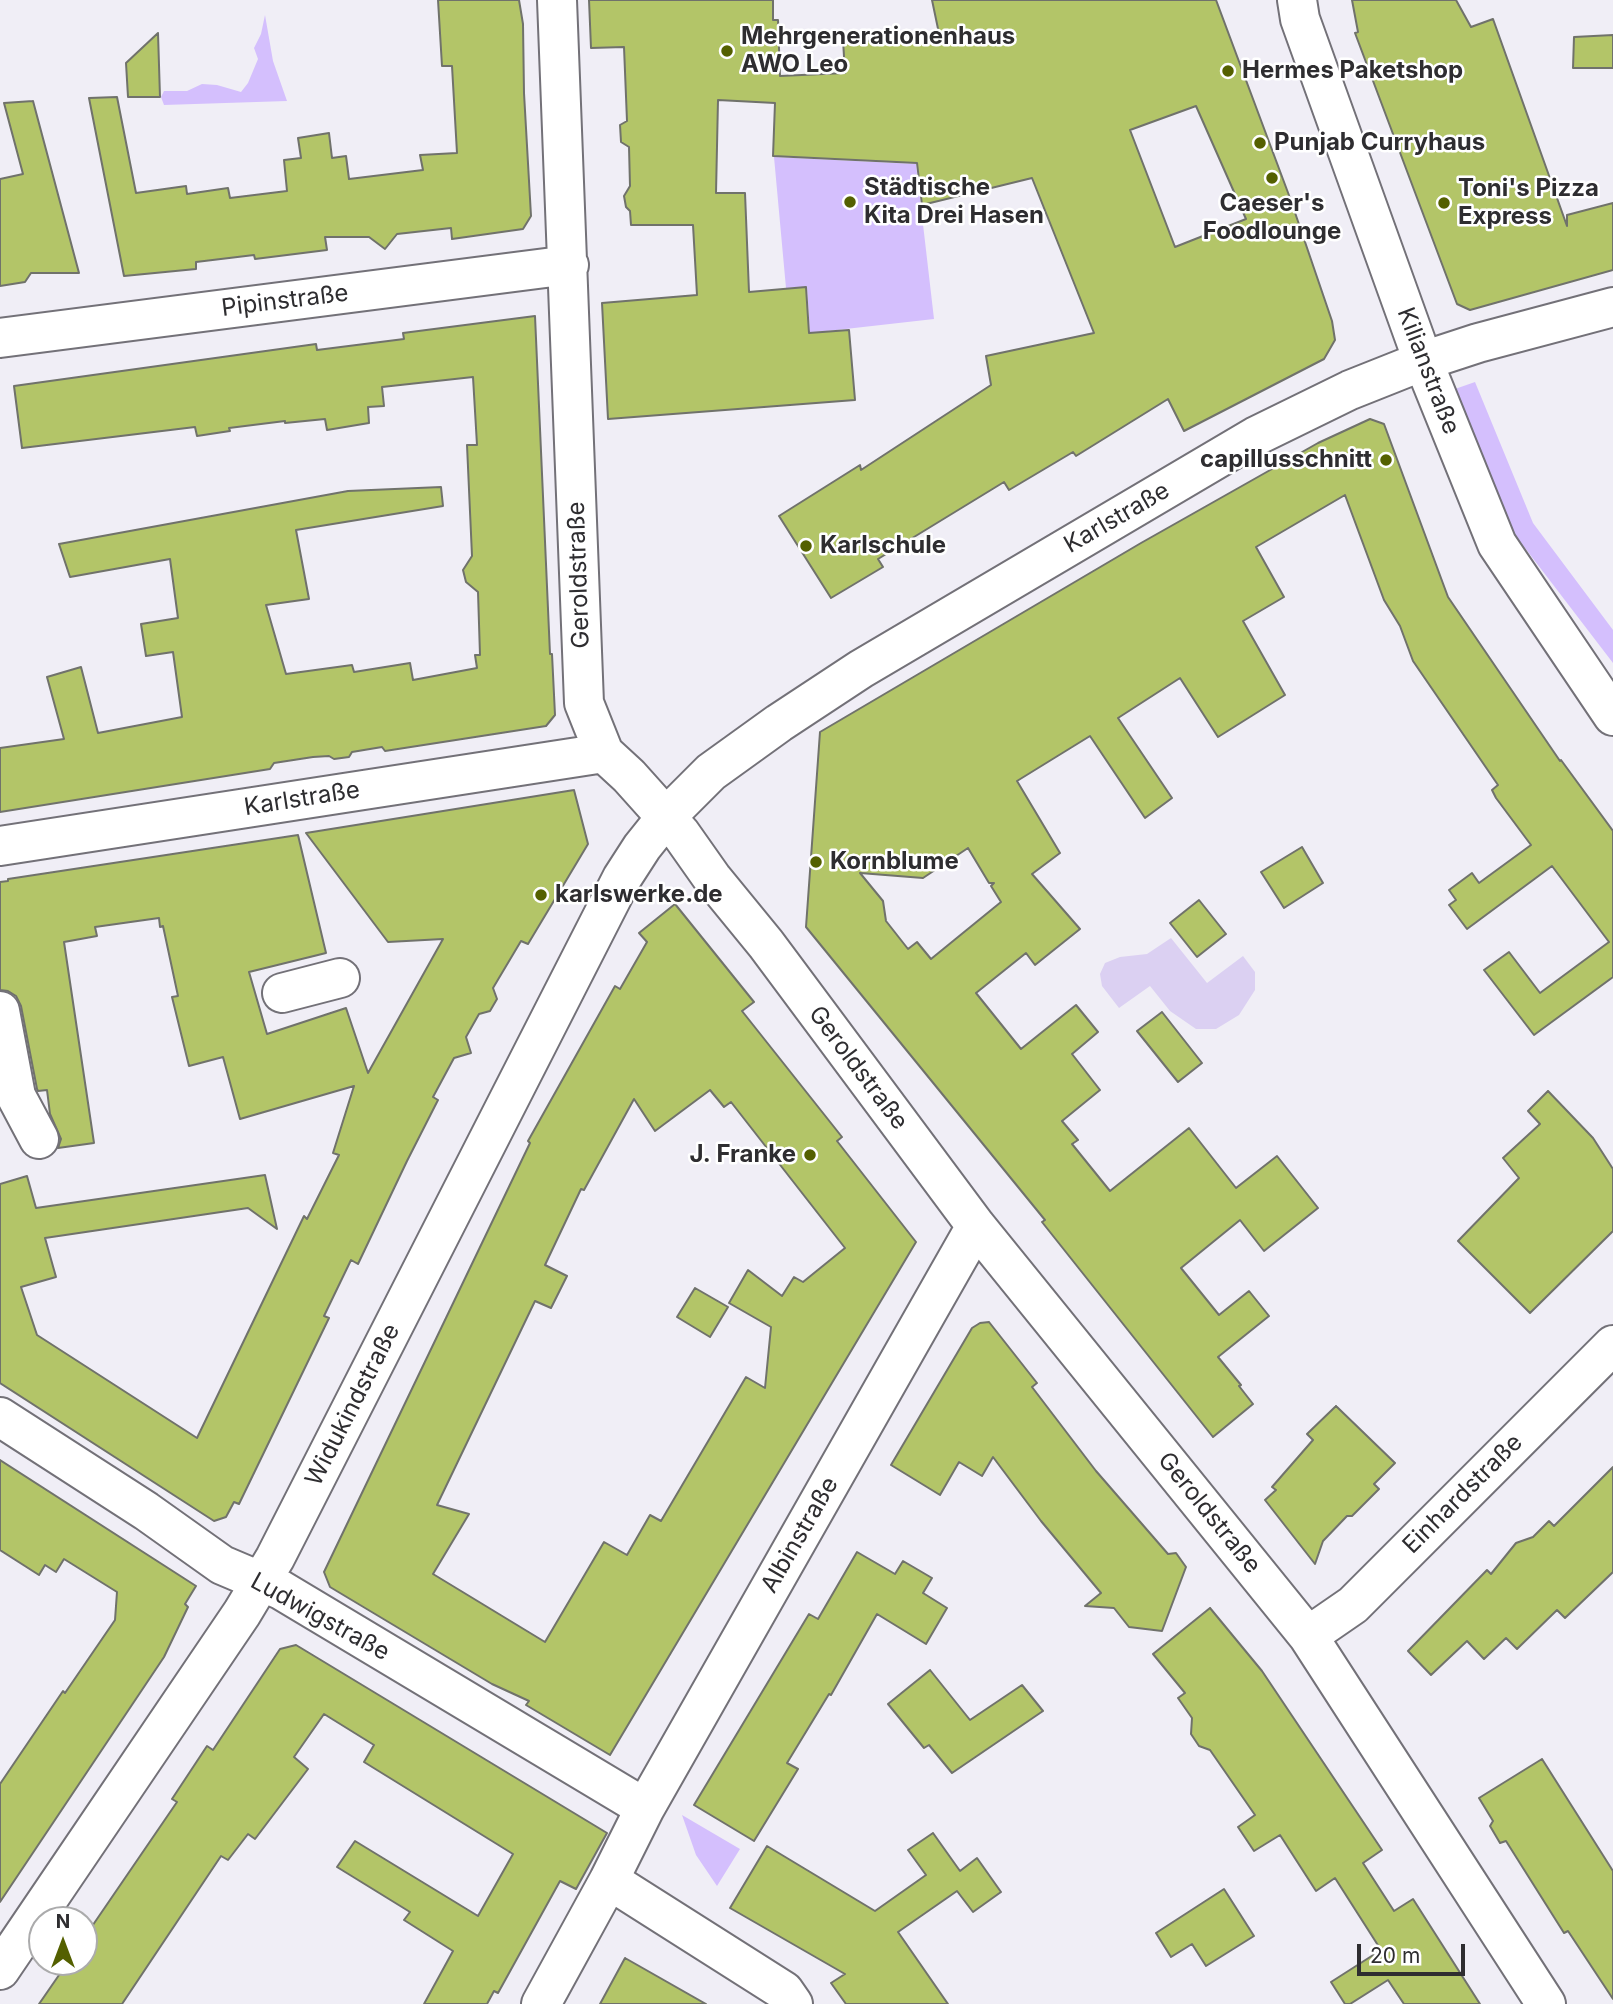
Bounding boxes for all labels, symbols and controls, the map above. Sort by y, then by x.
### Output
place label: Mehrgenerationenhaus AWO Leo [741,23,1015,79]
marker: Mehrgenerationenhaus AWO Leo [719,43,735,59]
place label: Hermes Paketshop [1242,57,1463,85]
marker: Hermes Paketshop [1220,63,1236,79]
place label: Punjab Curryhaus [1274,129,1485,157]
marker: Punjab Curryhaus [1252,135,1268,151]
marker: Caeser's Foodlounge [1264,170,1280,186]
place label: Städtische Kita Drei Hasen [864,174,1044,230]
place label: Toni's Pizza Express [1458,175,1599,231]
place label: Caeser's Foodlounge [1203,190,1341,246]
marker: Städtische Kita Drei Hasen [842,194,858,210]
marker: Toni's Pizza Express [1436,195,1452,211]
street label: Pipinstraße [220,279,350,323]
street label: Kilianstraße [1391,304,1465,438]
place label: capillusschnitt [1200,446,1372,474]
marker: capillusschnitt [1378,452,1394,468]
street label: Karlstraße [1059,476,1175,560]
street label: Geroldstraße [562,501,596,649]
place label: Karlschule [820,532,946,560]
marker: Karlschule [798,538,814,554]
street label: Karlstraße [242,776,362,822]
place label: Kornblume [830,848,959,876]
marker: Kornblume [808,854,824,870]
place label: karlswerke.de [555,881,723,909]
marker: karlswerke.de [533,887,549,903]
street label: Geroldstraße [802,1001,914,1135]
place label: J. Franke [689,1141,796,1169]
marker: J. Franke [802,1147,818,1163]
street label: Widukindstraße [300,1319,406,1491]
street label: Einhardstraße [1397,1428,1529,1560]
street label: Geroldstraße [1151,1447,1267,1579]
street label: Albinstraße [755,1472,845,1598]
street label: Ludwigstraße [245,1567,395,1667]
north arrow [28,1906,98,1976]
text: N [56,1910,70,1933]
scale bar [1361,1930,1470,1974]
text: 20 m [1370,1943,1420,1968]

